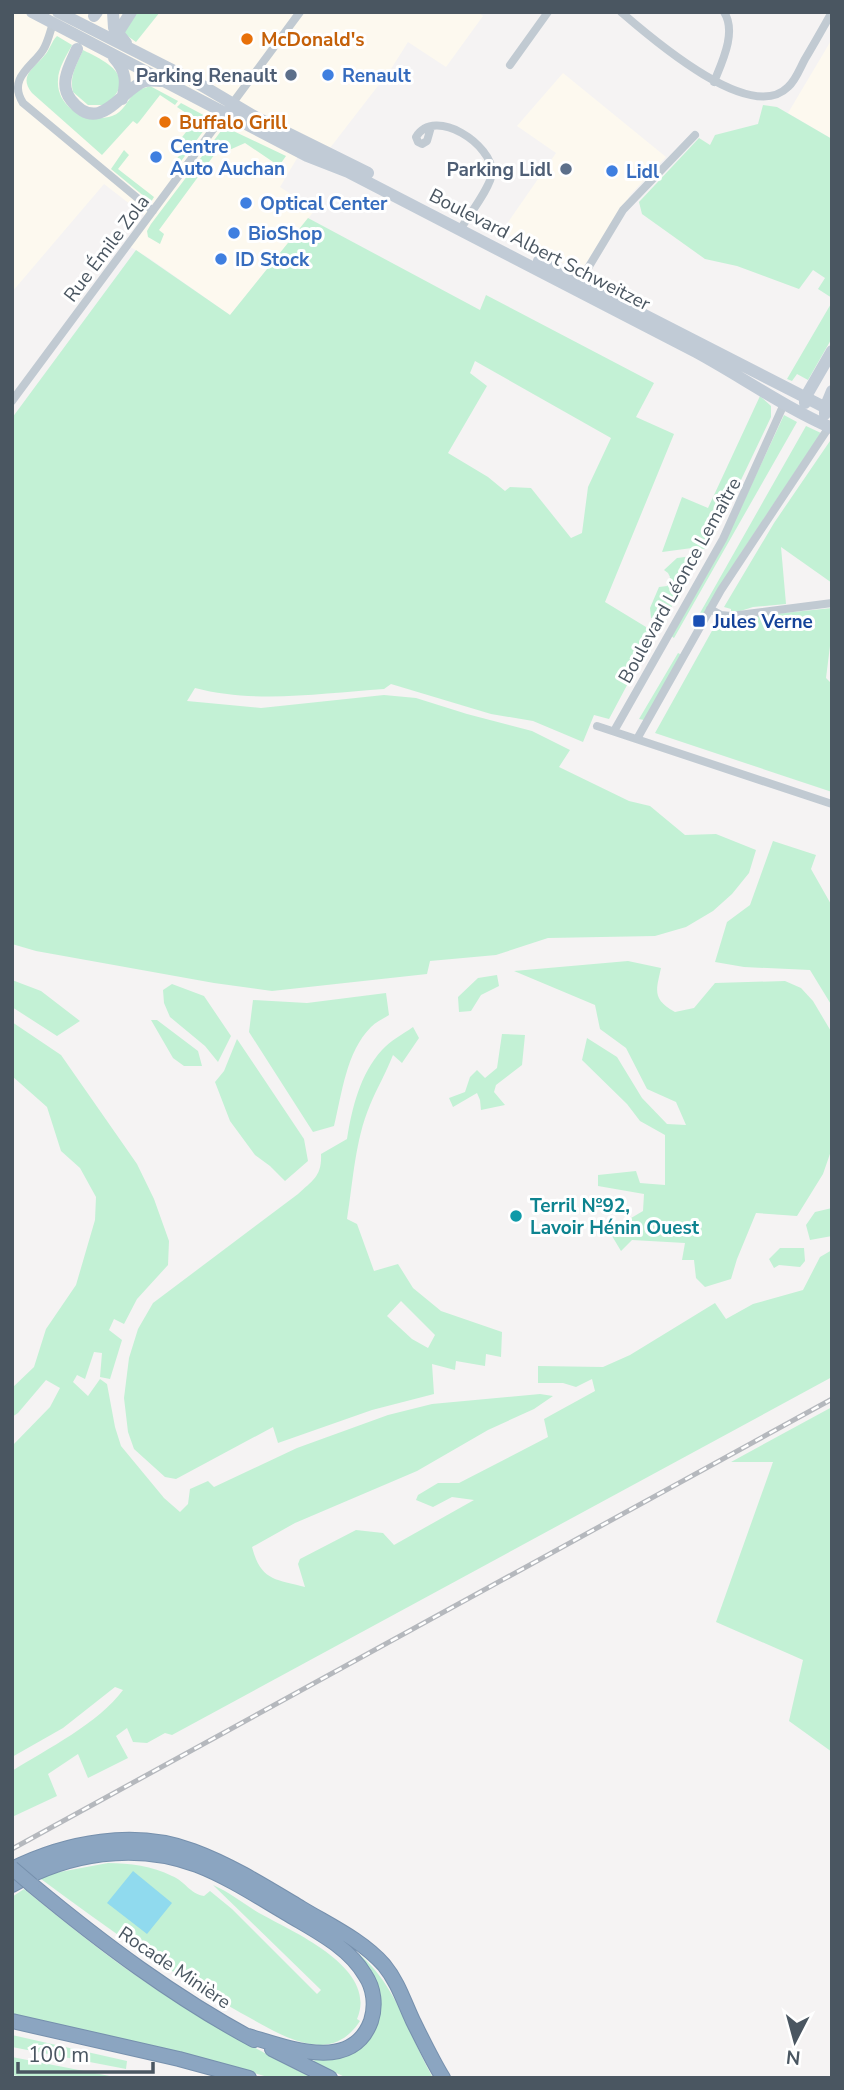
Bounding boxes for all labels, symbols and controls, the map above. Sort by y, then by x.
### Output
place label: McDonald's [261,27,365,53]
marker: McDonald's [239,31,255,47]
place label: Parking Renault [136,63,278,89]
place label: Renault [342,63,411,89]
marker: Parking Renault [283,67,299,83]
marker: Renault [320,67,336,83]
place label: Buffalo Grill [179,110,287,136]
marker: Buffalo Grill [157,114,173,130]
place label: Centre Auto Auchan [170,134,285,182]
marker: Centre Auto Auchan [148,149,164,165]
place label: Parking Lidl [446,157,552,183]
place label: Lidl [626,159,659,185]
marker: Parking Lidl [558,161,574,177]
marker: Lidl [604,163,620,179]
street label: Boulevard Albert Schweitzer [424,183,655,317]
street label: Rue Émile Zola [58,190,156,307]
place label: Optical Center [260,191,388,217]
marker: Optical Center [238,195,254,211]
place label: BioShop [248,221,322,247]
marker: BioShop [226,225,242,241]
place label: ID Stock [235,247,310,273]
marker: ID Stock [213,251,229,267]
street label: Boulevard Léonce Lemaître [612,473,747,688]
place label: Jules Verne [712,609,813,635]
marker: Jules Verne [691,613,707,629]
place label: Terril №92, Lavoir Hénin Ouest [530,1193,700,1241]
marker: Terril №92, Lavoir Hénin Ouest [508,1208,524,1224]
street label: Rocade Minière [113,1921,236,2015]
north arrow [760,2006,830,2076]
scale bar [18,2030,152,2074]
text: 100 m [28,2041,89,2069]
text: N [785,2043,802,2071]

